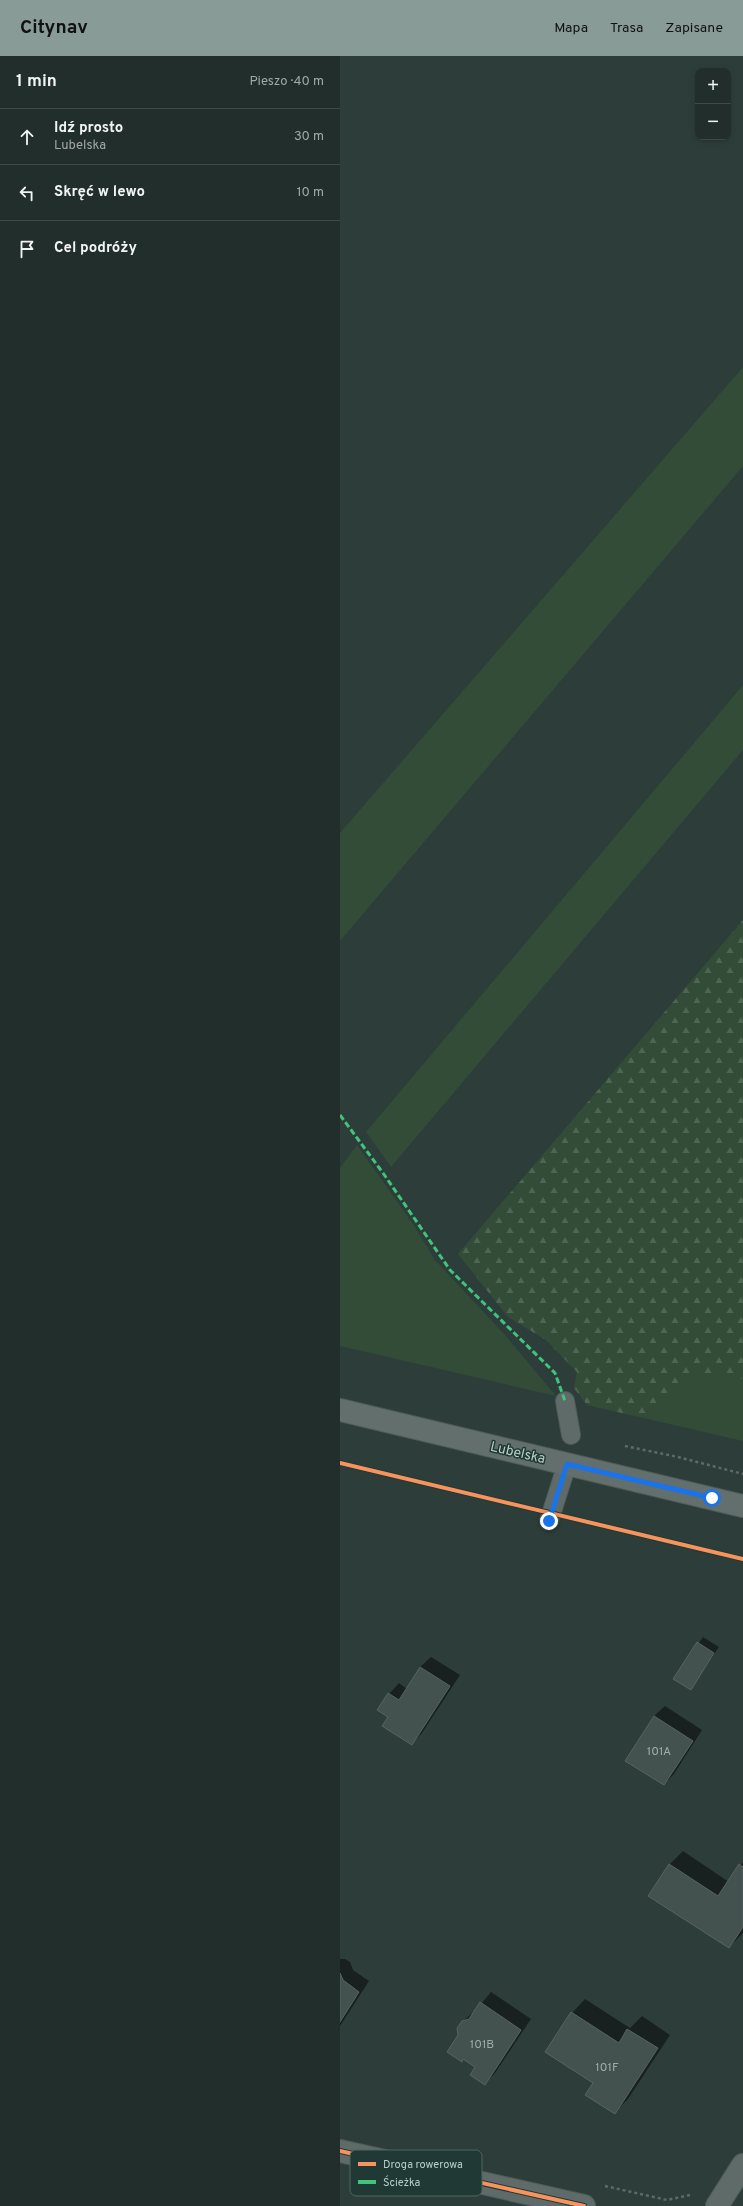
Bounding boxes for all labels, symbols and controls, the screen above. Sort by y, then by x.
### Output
text: Citynav [20,16,88,40]
text: Mapa [554,20,588,37]
text: Trasa [610,20,643,37]
text: Zapisane [665,20,723,37]
map controls [695,68,731,140]
button: + [695,68,731,104]
text: 1 min [16,71,57,93]
text: Pieszo · 40 m [249,74,324,90]
button: − [695,104,731,140]
text: Idź prosto [54,119,123,138]
icon: ahead [16,126,38,148]
text: 30 m [294,129,324,145]
text: Lubelska [54,138,106,154]
icon: left [16,182,38,204]
text: Skręć w lewo [54,183,145,202]
text: 10 m [297,185,324,201]
icon: arrive [16,238,38,260]
text: Cel podróży [54,239,137,258]
street label: Lubelska [488,1439,547,1468]
route start [703,1489,721,1507]
route end [540,1512,558,1530]
house number: 101A [647,1744,671,1760]
house number: 101B [470,2037,494,2053]
house number: 101F [595,2060,619,2076]
legend [350,2150,482,2196]
text: Droga rowerowa [383,2158,463,2172]
text: Ścieżka [383,2175,421,2190]

